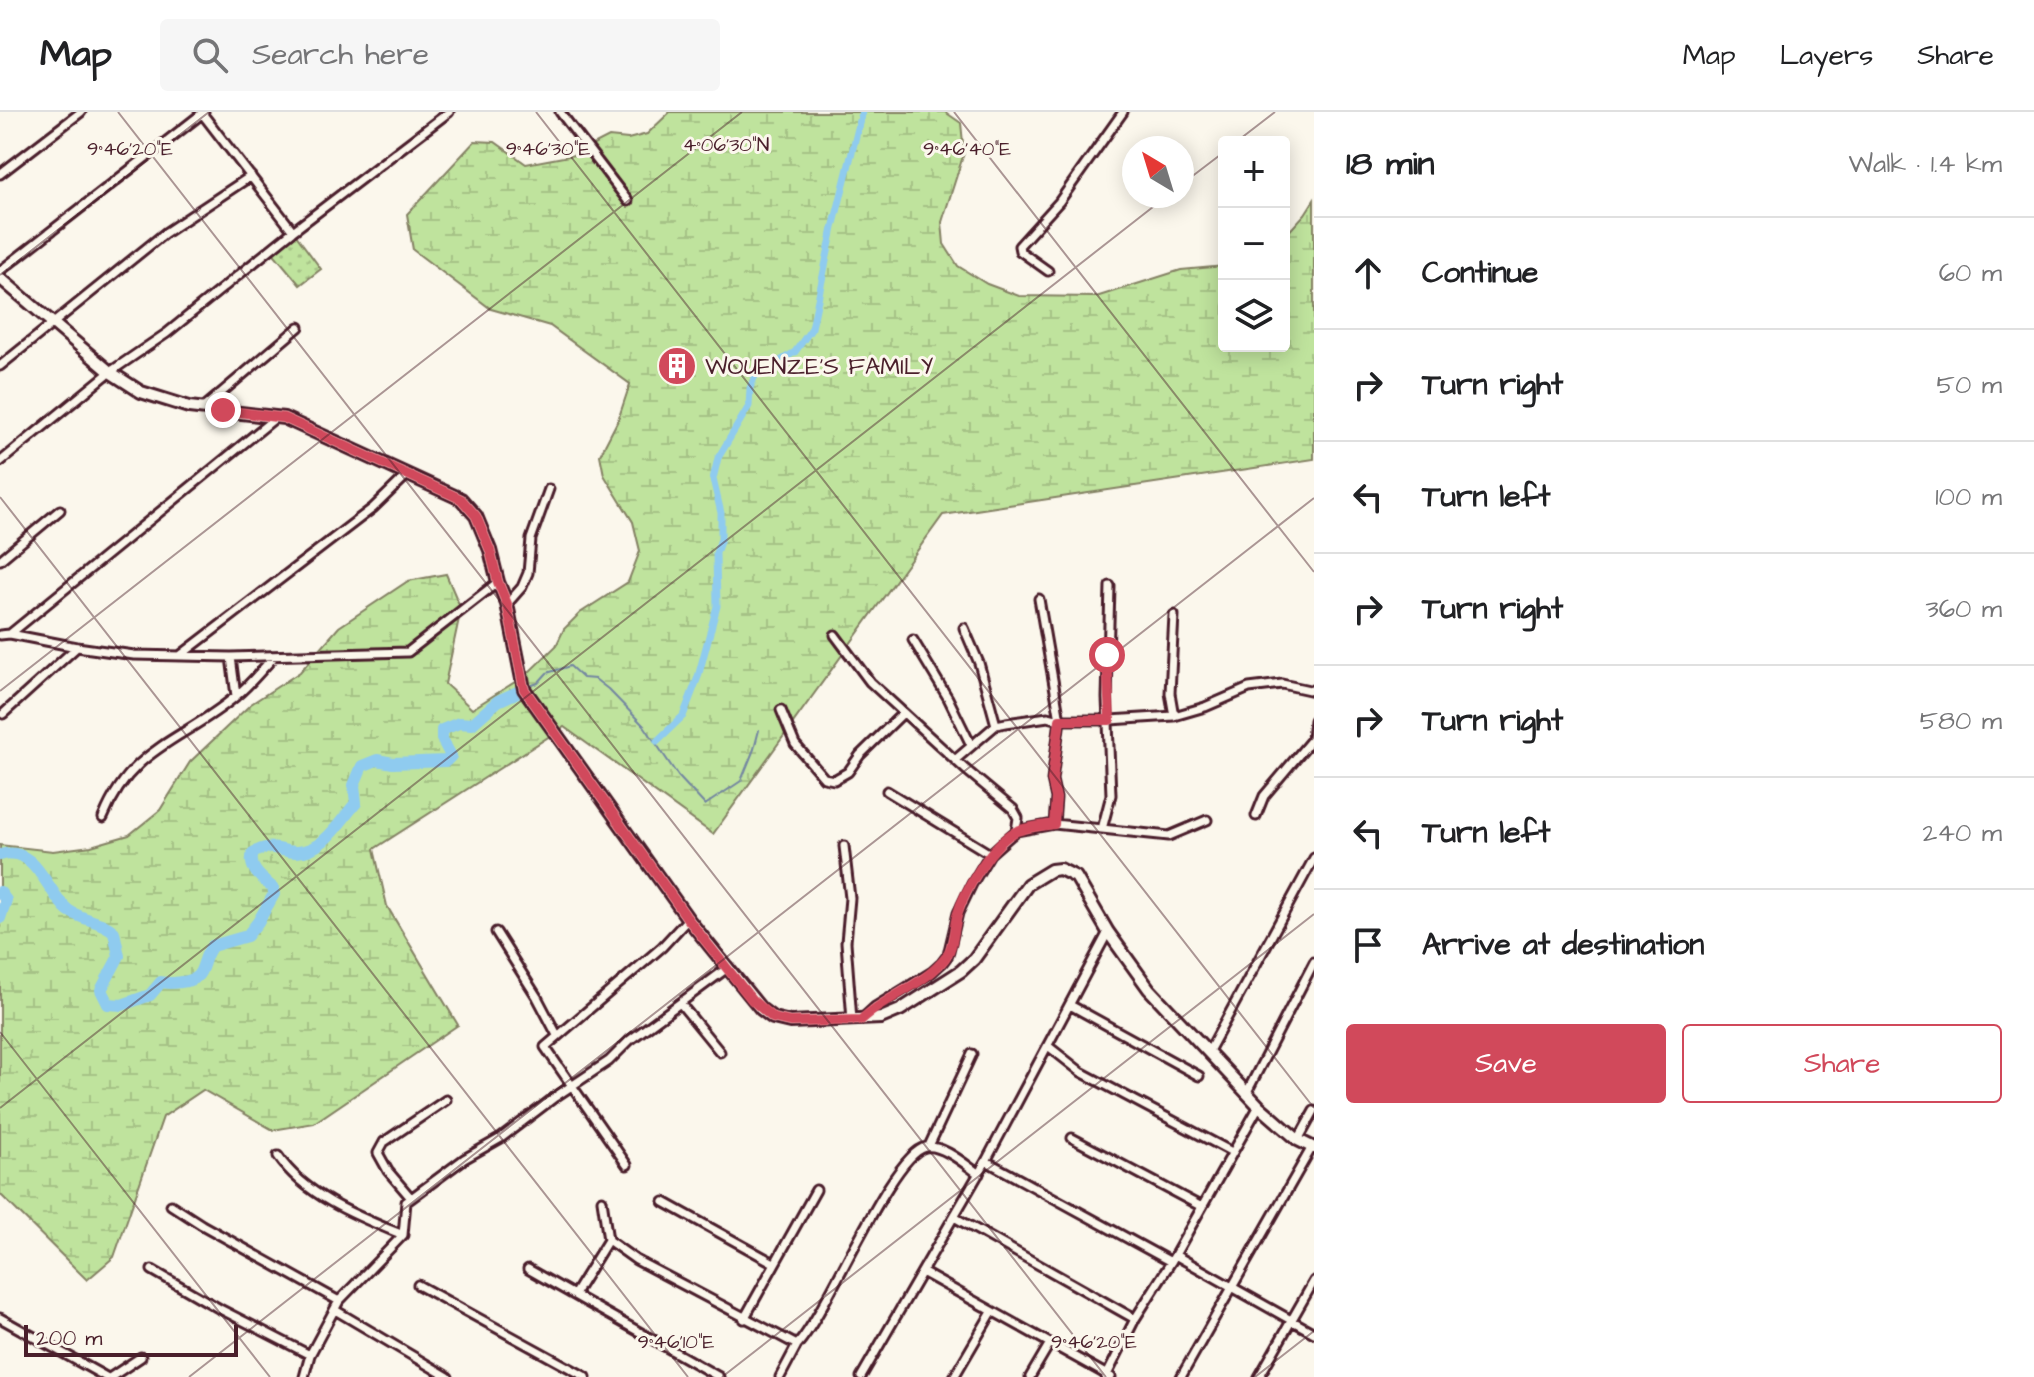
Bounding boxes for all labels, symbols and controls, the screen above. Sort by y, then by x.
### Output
search box [160,19,720,91]
text: Map [40,29,112,81]
icon: search [188,33,232,77]
text: Search here [252,34,429,76]
text: Map [1683,36,1736,75]
text: Layers [1780,36,1873,75]
text: Share [1917,36,1994,75]
text: 4°06'30"N [683,131,769,159]
text: 9°46'20"E [87,135,173,163]
text: 9°46'30"E [506,135,590,163]
text: 9°46'40"E [923,135,1011,163]
north arrow [1122,136,1194,208]
map controls [1218,136,1290,352]
button: + [1218,136,1290,208]
text: 18 min [1346,140,1435,188]
text: Walk · 1.4 km [1848,146,2002,182]
button: − [1218,208,1290,280]
icon: ahead [1346,251,1390,295]
text: Continue [1422,252,1538,294]
text: 60 m [1939,255,2002,291]
button: layers [1218,280,1290,352]
building icon: WOUENZE'S FAMILY [656,345,698,387]
place label: WOUENZE'S FAMILY [705,350,933,384]
icon: right [1346,363,1390,407]
text: Turn right [1422,364,1563,406]
text: 50 m [1937,367,2002,403]
route end [205,392,241,428]
icon: left [1346,475,1390,519]
text: Turn left [1422,476,1550,518]
text: 100 m [1935,479,2002,515]
icon: right [1346,587,1390,631]
text: Turn right [1422,588,1563,630]
text: 360 m [1925,591,2002,627]
route start [1089,637,1125,673]
icon: right [1346,699,1390,743]
text: Turn right [1422,700,1563,742]
text: 580 m [1920,703,2002,739]
icon: left [1346,811,1390,855]
text: Turn left [1422,812,1550,854]
text: 240 m [1922,815,2002,851]
icon: arrive [1346,923,1390,967]
text: Arrive at destination [1422,924,1704,966]
button: Save [1346,1024,1666,1103]
button: Share [1682,1024,2002,1103]
scale bar [24,1321,238,1357]
text: 200 m [36,1323,102,1354]
text: 9°46'10"E [638,1328,715,1356]
text: 9°46'20"E [1051,1328,1137,1356]

